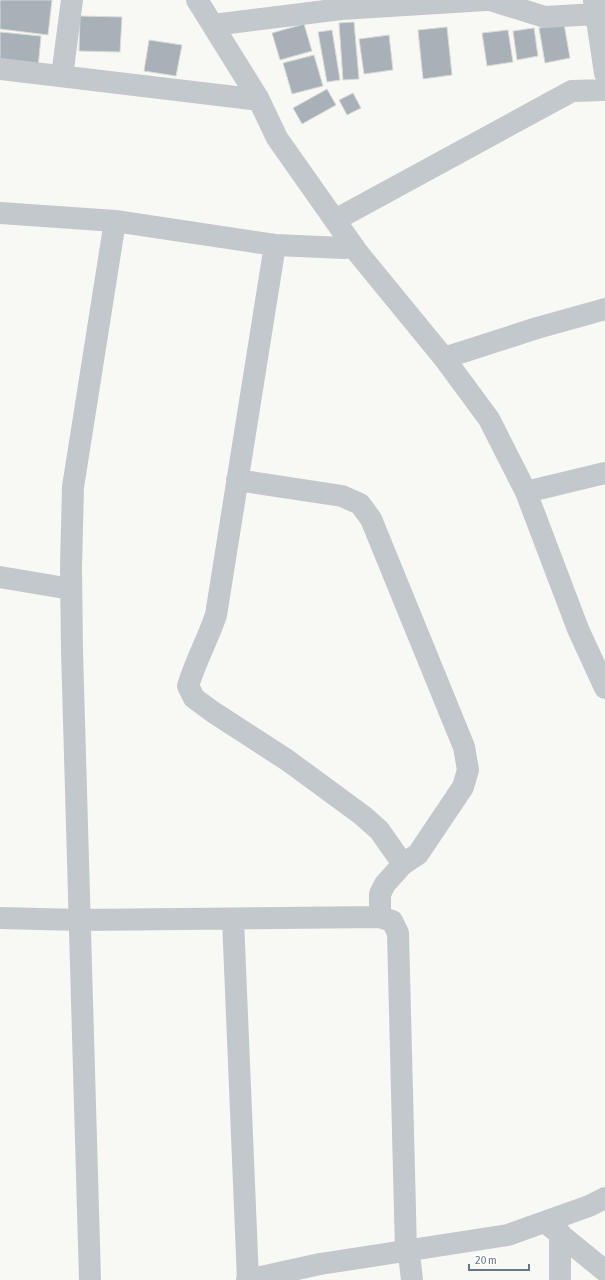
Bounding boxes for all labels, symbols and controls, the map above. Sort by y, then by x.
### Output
scale bar [469,1246,529,1272]
text: 20 m [475,1253,497,1267]

